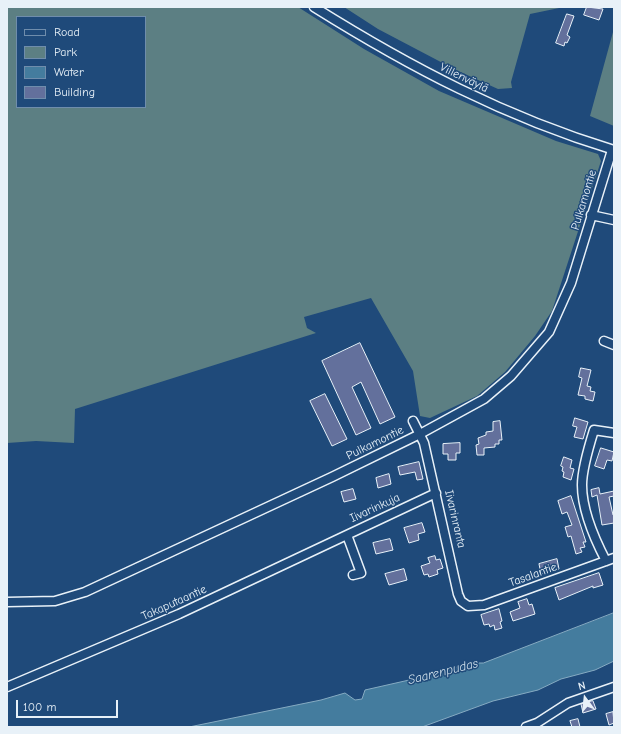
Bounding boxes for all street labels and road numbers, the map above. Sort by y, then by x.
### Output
street label: Villenväylä [437,60,491,96]
street label: Pulkamontie [568,168,600,232]
street label: Pulkamontie [344,423,406,463]
street label: Iivarinranta [441,489,469,549]
street label: Iivarinkuja [348,490,402,526]
street label: Tasalantie [507,560,559,590]
street label: Takaputaantie [139,582,209,624]

